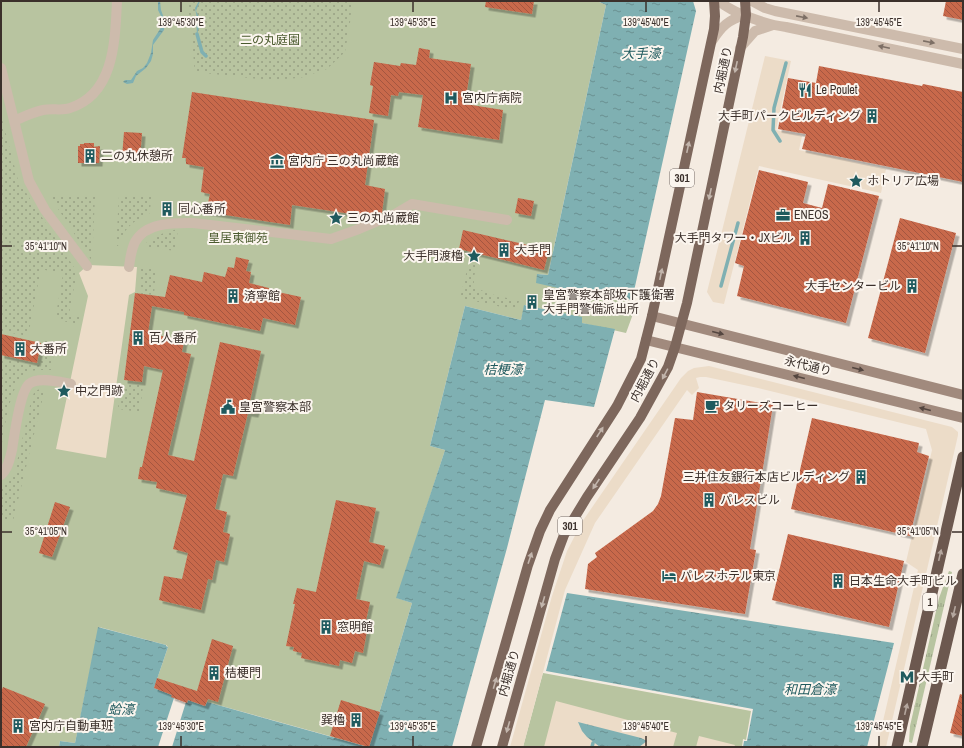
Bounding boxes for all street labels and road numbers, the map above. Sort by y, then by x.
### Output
street label: 内堀通り [710,45,736,95]
road number: 301 [670,169,694,187]
street label: 永代通り [783,352,833,380]
street label: 内堀通り [627,355,663,405]
road number: 301 [558,517,582,535]
road number: 1 [923,593,937,611]
street label: 内堀通り [495,648,523,698]

